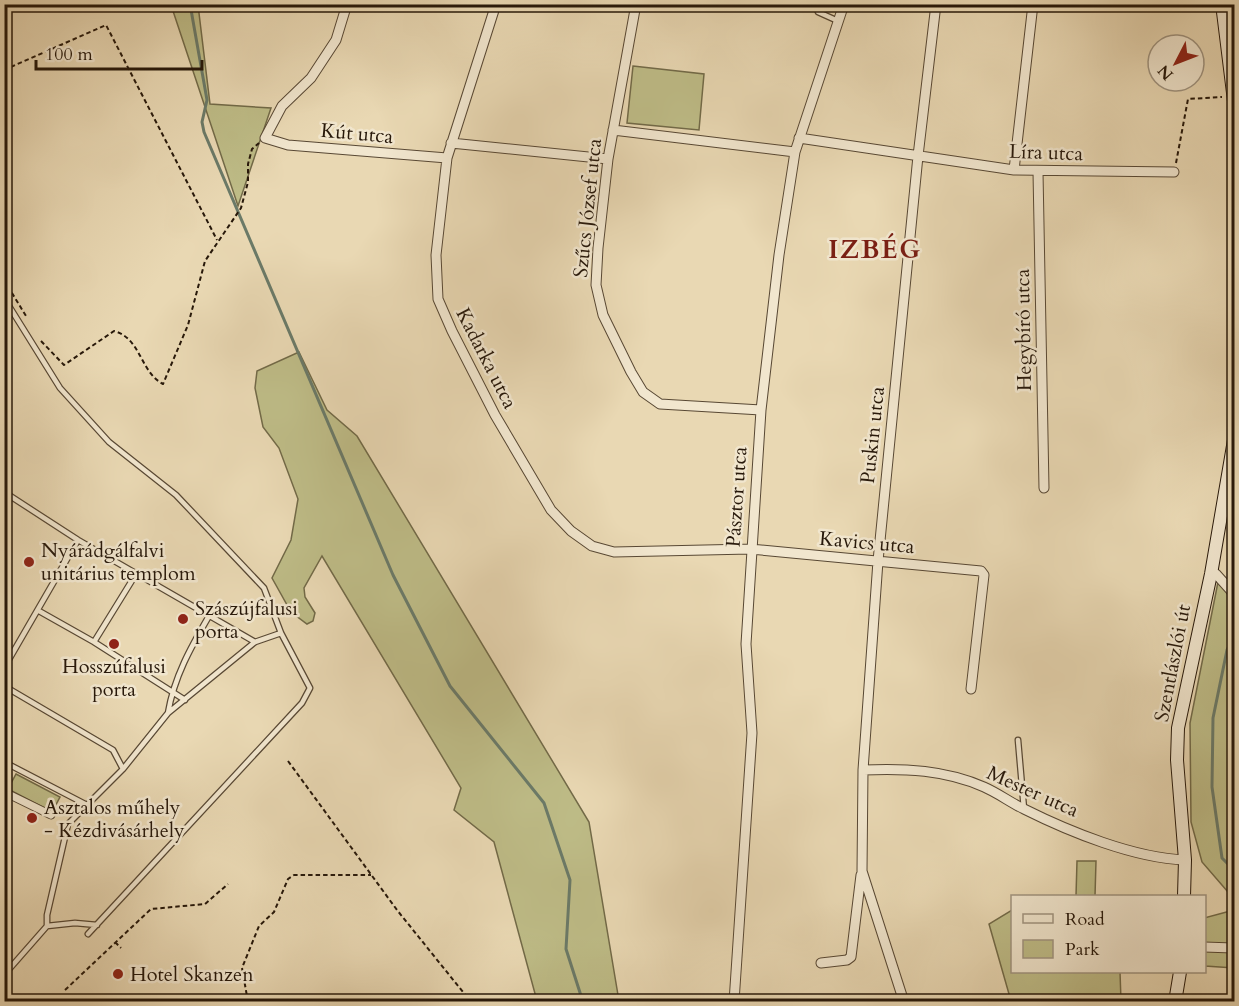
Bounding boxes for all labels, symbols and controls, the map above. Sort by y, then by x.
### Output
scale bar [36,33,202,71]
north arrow [1146,33,1206,93]
text: 100 m [45,42,93,67]
text: N [1153,60,1178,85]
street label: Kút utca [320,117,395,150]
street label: Szűcs József utca [567,137,608,279]
street label: Líra utca [1008,138,1084,167]
district label: IZBÉG [828,232,922,267]
street label: Hegybíró utca [1009,268,1038,391]
street label: Kadarka utca [450,303,524,414]
street label: Puskin utca [854,385,891,485]
street label: Pásztor utca [720,445,754,548]
street label: Kavics utca [818,525,916,560]
place label: Nyárádgálfalvi unitárius templom [41,537,196,587]
marker: Nyárádgálfalvi unitárius templom [22,555,36,569]
place label: Szászújfalusi porta [195,595,298,645]
street label: Szentlászlói út [1148,601,1197,724]
marker: Szászújfalusi porta [176,612,190,626]
marker: Hosszúfalusi porta [107,637,121,651]
place label: Hosszúfalusi porta [62,653,166,703]
street label: Mester utca [983,759,1083,824]
place label: Asztalos műhely - Kézdivásárhely [44,794,185,844]
marker: Asztalos műhely - Kézdivásárhely [25,811,39,825]
legend [1011,895,1206,973]
text: Road [1065,907,1105,932]
text: Park [1065,937,1100,962]
place label: Hotel Skanzen [130,961,254,988]
marker: Hotel Skanzen [111,967,125,981]

